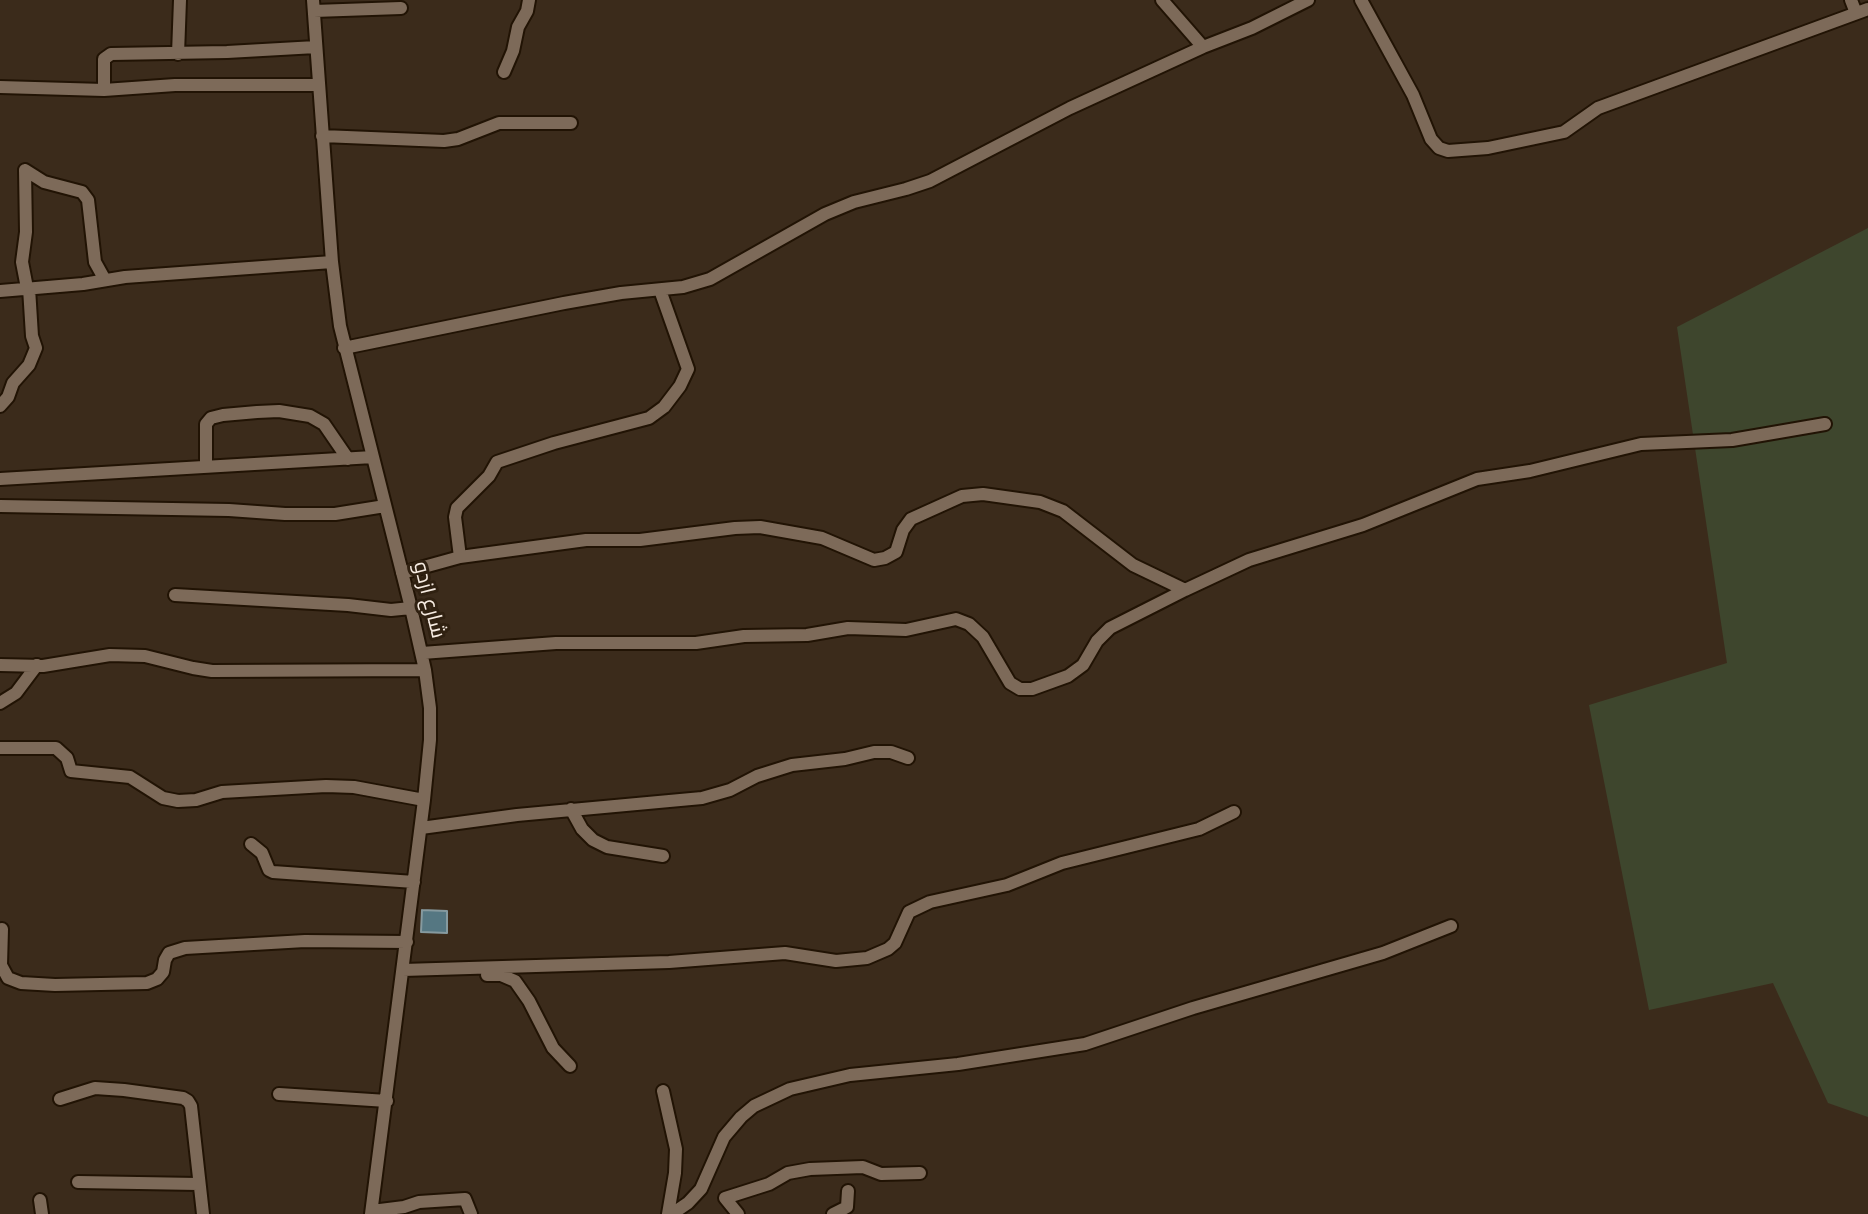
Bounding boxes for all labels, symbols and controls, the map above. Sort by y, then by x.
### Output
street label: شارع ازدو [407,559,451,641]

